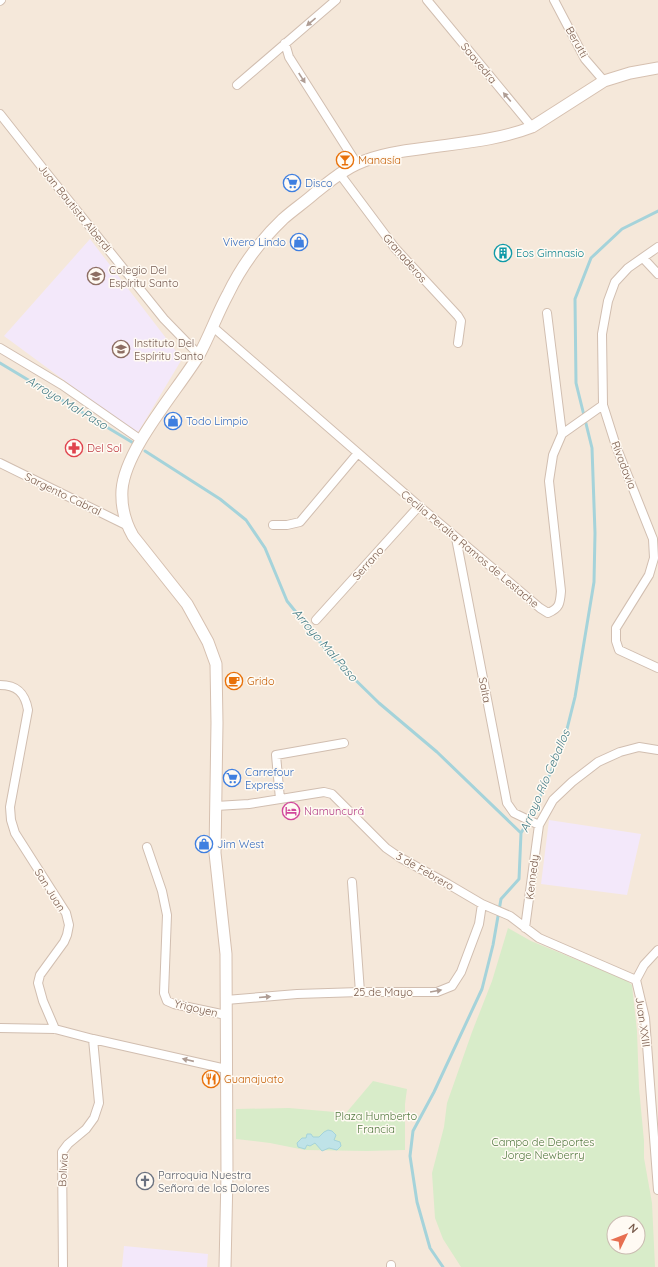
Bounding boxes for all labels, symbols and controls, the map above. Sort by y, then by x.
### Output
one-way arrow [306,17,316,26]
street label: Berutti [563,24,591,60]
street label: Saavedra [458,40,500,86]
one-way arrow [298,73,306,83]
one-way arrow [503,91,512,102]
bar icon: Manasía [335,150,355,170]
place label: Manasía [358,153,401,167]
street label: Juan Bautista Alberdi [35,161,115,255]
supermarket icon: Disco [282,173,302,193]
place label: Disco [305,176,333,190]
street label: Granaderos [380,231,430,285]
shop icon: Vivero Lindo [289,232,309,252]
place label: Vivero Lindo [223,235,286,249]
building icon: Eos Gimnasio [493,243,513,263]
place label: Eos Gimnasio [516,246,585,260]
place label: Colegio Del Espíritu Santo [109,263,179,290]
school or university icon: Colegio Del Espíritu Santo [86,266,106,286]
place label: Instituto Del Espíritu Santo [134,336,204,363]
school or university icon: Instituto Del Espíritu Santo [111,339,131,359]
water label: Arroyo Mal Paso [24,373,111,433]
shop icon: Todo Limpio [163,411,183,431]
place label: Todo Limpio [186,414,249,428]
pharmacy icon: Del Sol [64,438,84,458]
street label: Rivadavia [608,439,640,491]
place label: Del Sol [87,441,122,455]
street label: Sargento Cabral [23,469,103,519]
street label: Cecilia Peralta Ramos de Lestache [398,487,542,611]
street label: Serrano [349,543,387,583]
water label: Arroyo Mal Paso [290,605,362,685]
cafe icon: Grido [224,671,244,691]
place label: Grido [247,674,275,688]
street label: Salta [476,676,494,704]
water label: Arroyo Río Ceballos [516,726,573,834]
place label: Carrefour Express [245,765,295,792]
supermarket icon: Carrefour Express [222,768,242,788]
hotel icon: Namuncurá [281,801,301,821]
place label: Namuncurá [304,804,364,818]
shop icon: Jim West [194,834,214,854]
place label: Jim West [217,837,265,851]
street label: 3 de Febrero [394,849,457,893]
street label: Kennedy [522,854,542,900]
street label: San Juan [31,866,69,914]
street label: 25 de Mayo [353,985,413,999]
one-way arrow [430,988,443,994]
one-way arrow [259,993,271,1000]
street label: Yrigoyen [173,996,219,1020]
street label: Juan XXIII [633,996,653,1048]
one-way arrow [182,1057,195,1063]
restaurant icon: Guanajuato [201,1069,221,1089]
place label: Guanajuato [224,1072,284,1086]
park label: Plaza Humberto Francia [335,1109,418,1136]
park label: Campo de Deportes Jorge Newberry [492,1135,594,1162]
street label: Bolivia [55,1153,71,1187]
place label: Parroquia Nuestra Señora de los Dolores [158,1168,269,1195]
church icon: Parroquia Nuestra Señora de los Dolores [135,1171,155,1191]
north arrow [606,1215,646,1255]
text: N [625,1220,641,1236]

